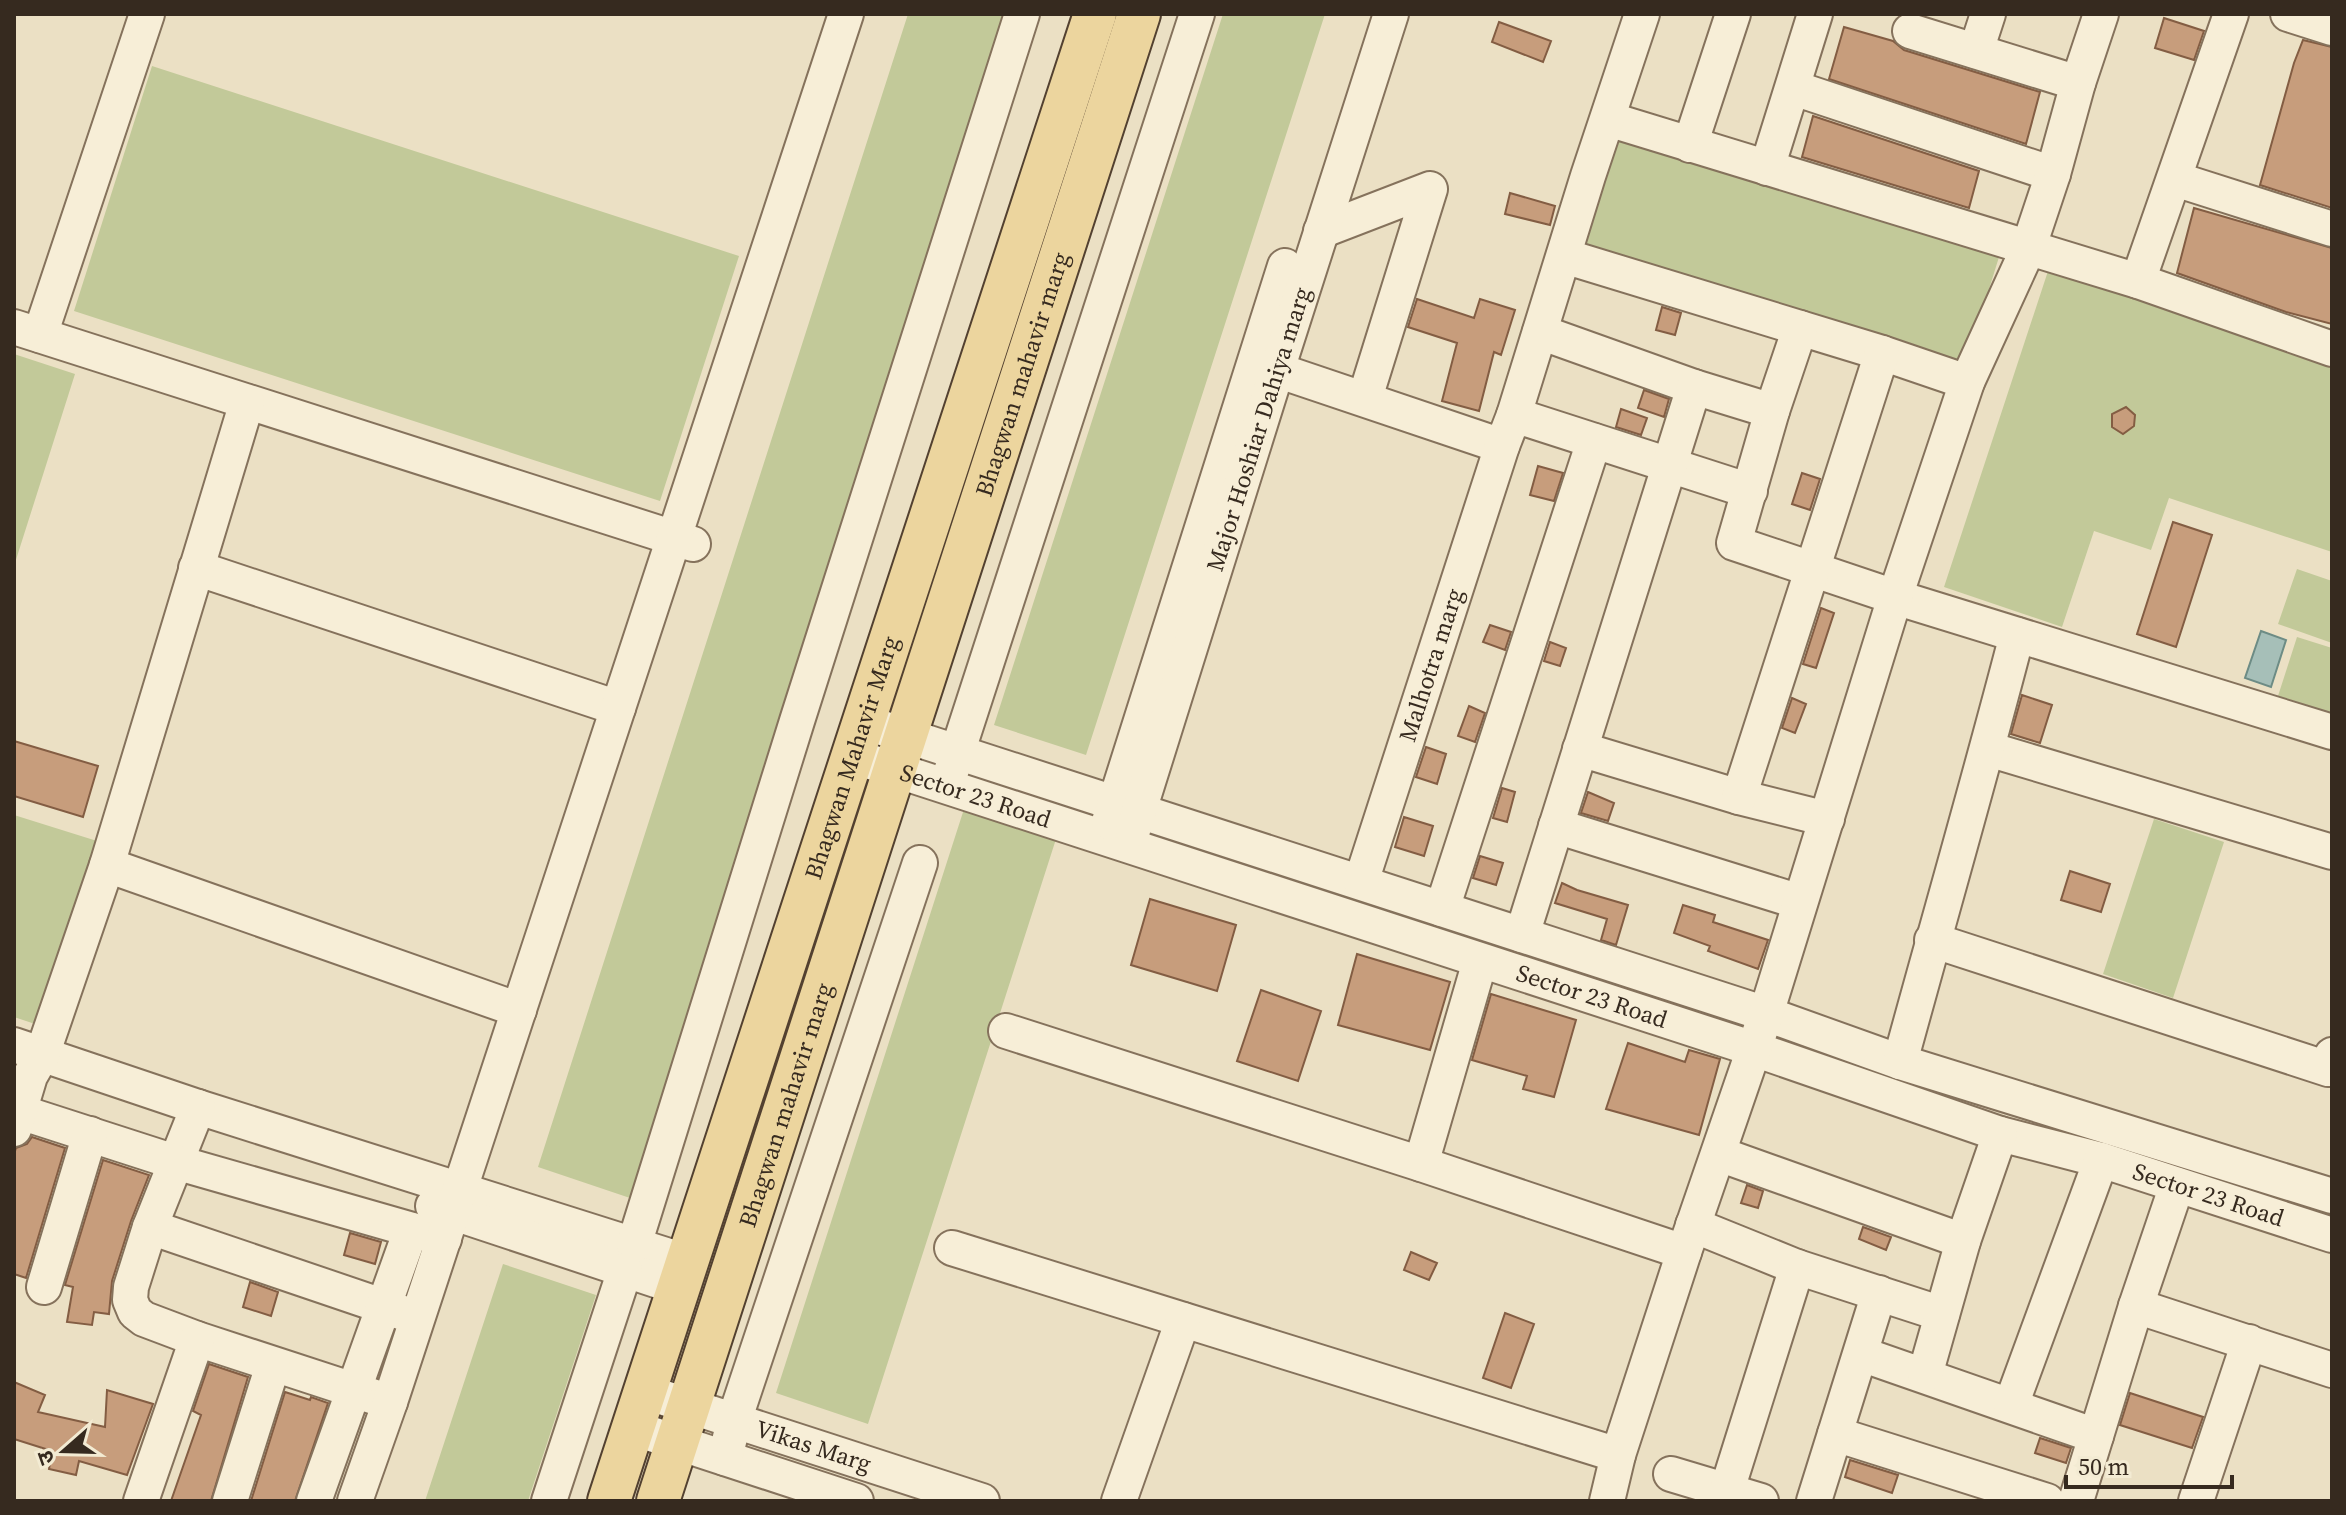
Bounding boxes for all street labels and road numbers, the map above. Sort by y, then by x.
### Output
street label: Bhagwan mahavir marg [967,248,1077,501]
street label: Major Hoshiar Dahiya marg [1198,283,1319,575]
street label: Malhotra marg [1390,584,1471,746]
street label: Bhagwan Mahavir Marg [796,632,907,884]
street label: Sector 23 Road [896,756,1056,836]
street label: Sector 23 Road [1512,956,1672,1036]
street label: Bhagwan mahavir marg [731,979,841,1232]
street label: Sector 23 Road [2129,1154,2289,1234]
street label: Vikas Marg [752,1412,876,1480]

